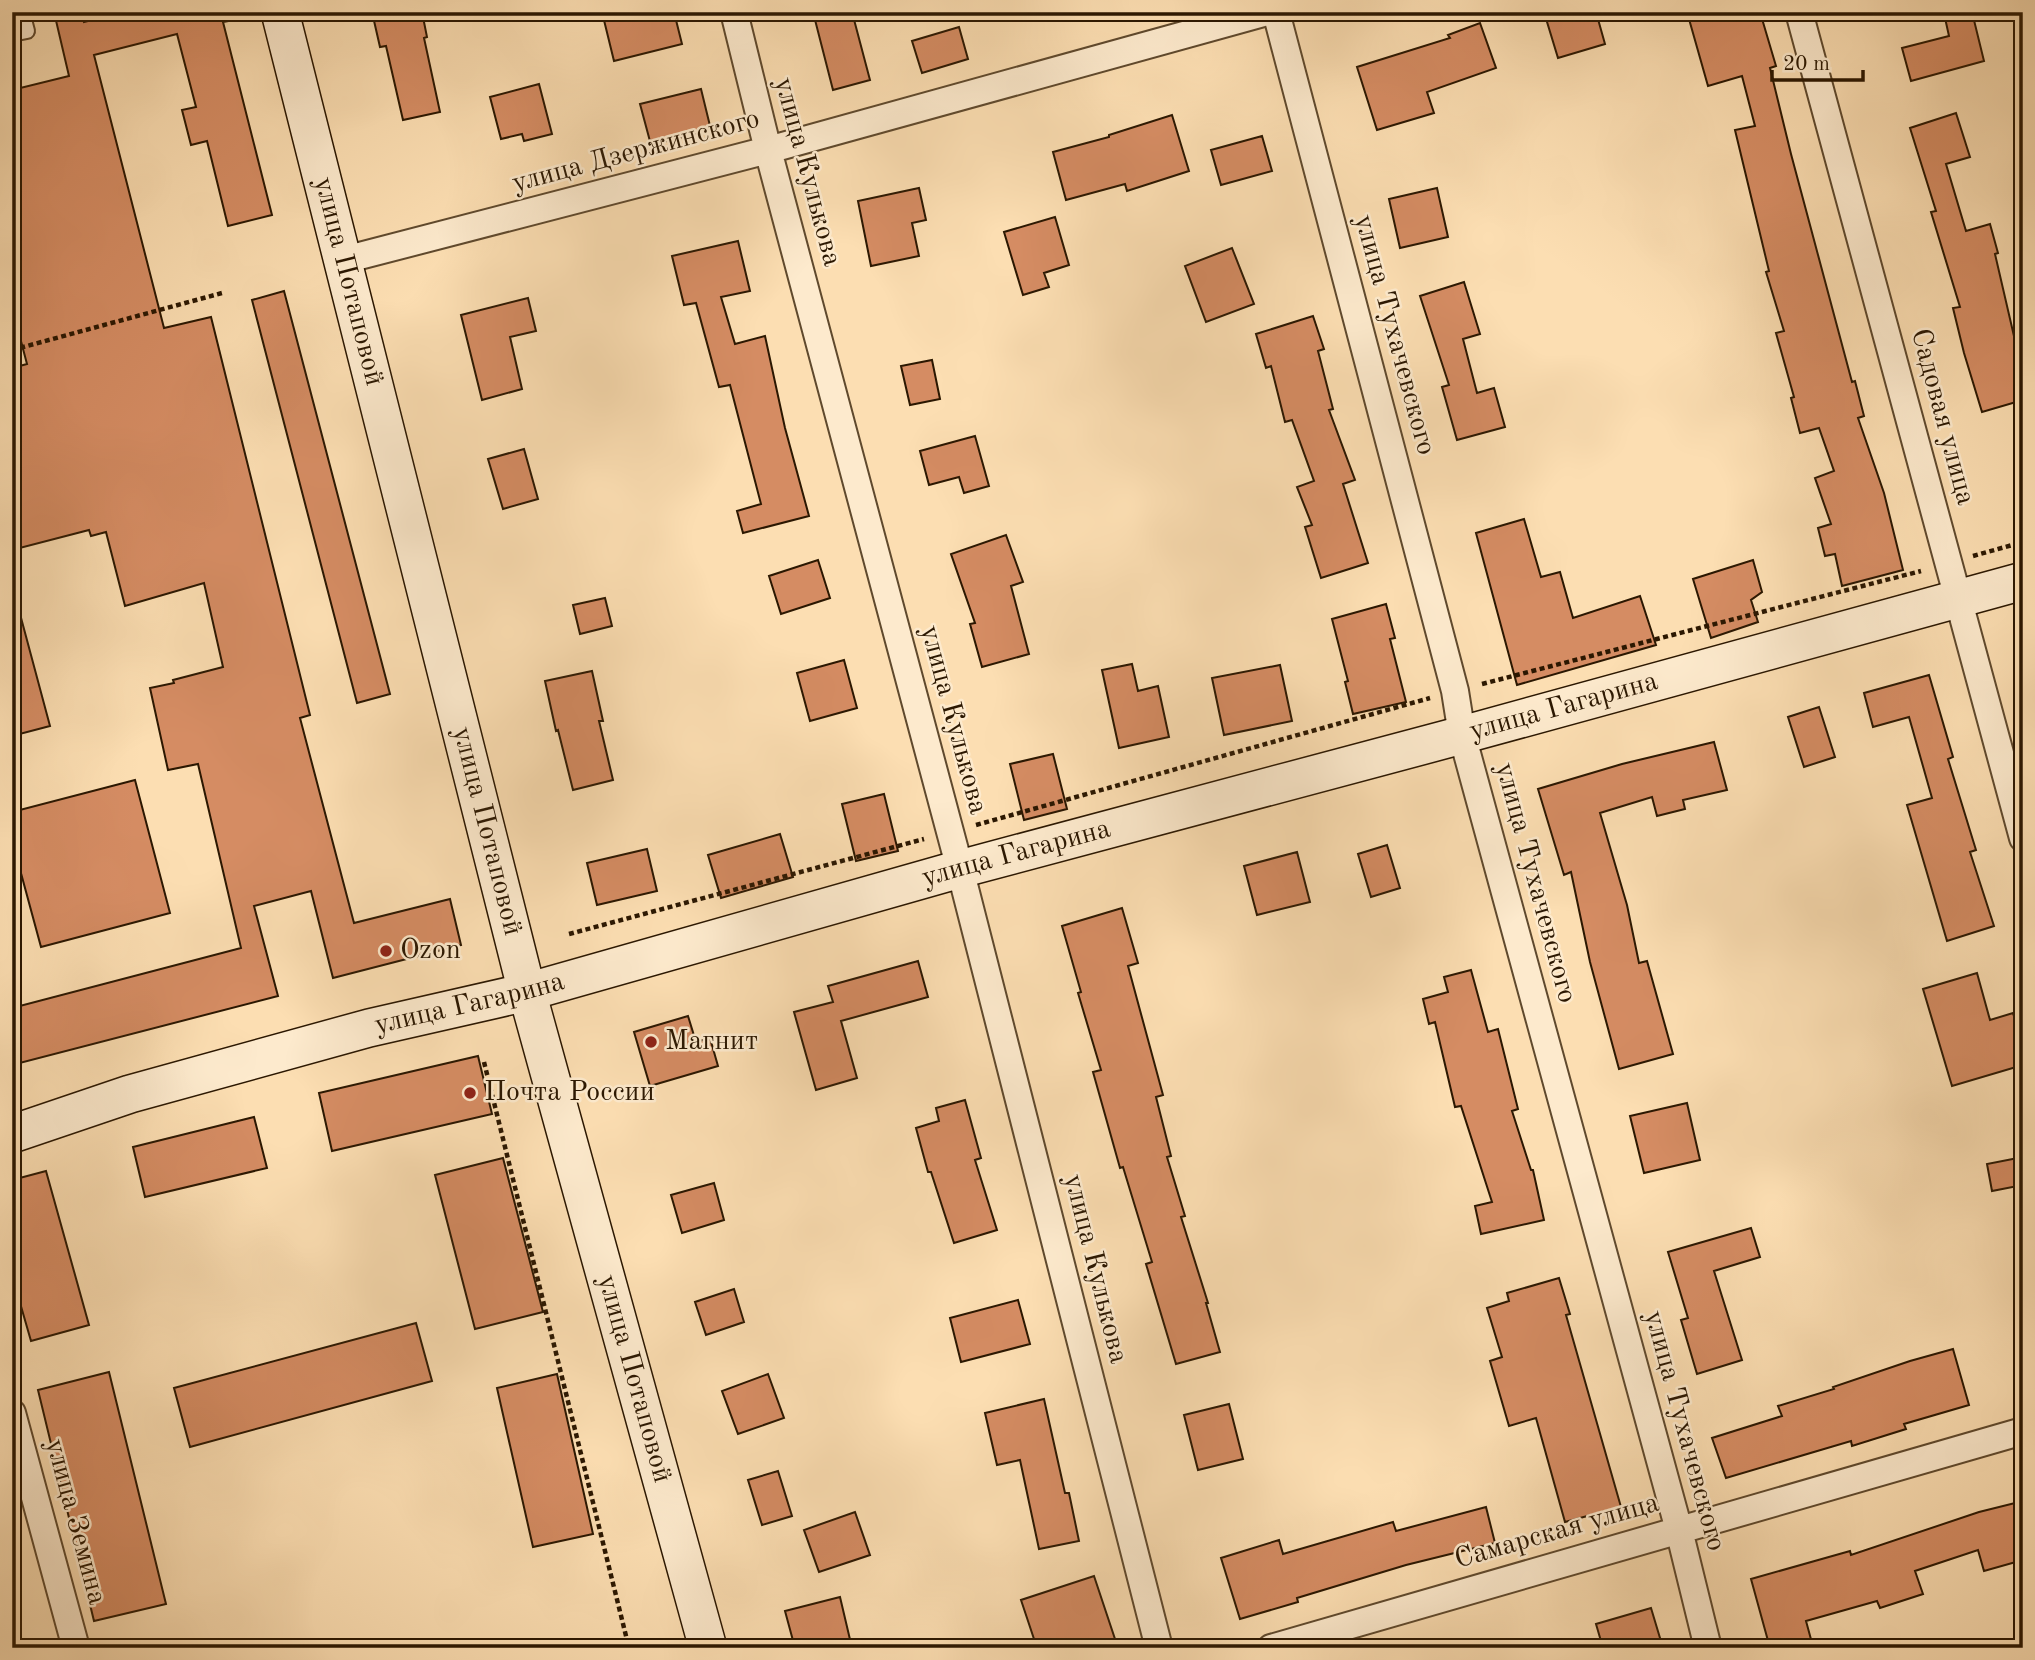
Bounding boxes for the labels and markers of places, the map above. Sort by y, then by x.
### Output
place label: Ozon [400,937,461,965]
marker: Ozon [378,943,394,959]
place label: Магнит [665,1028,758,1056]
marker: Магнит [643,1034,659,1050]
place label: Почта России [484,1079,655,1107]
marker: Почта России [462,1085,478,1101]

